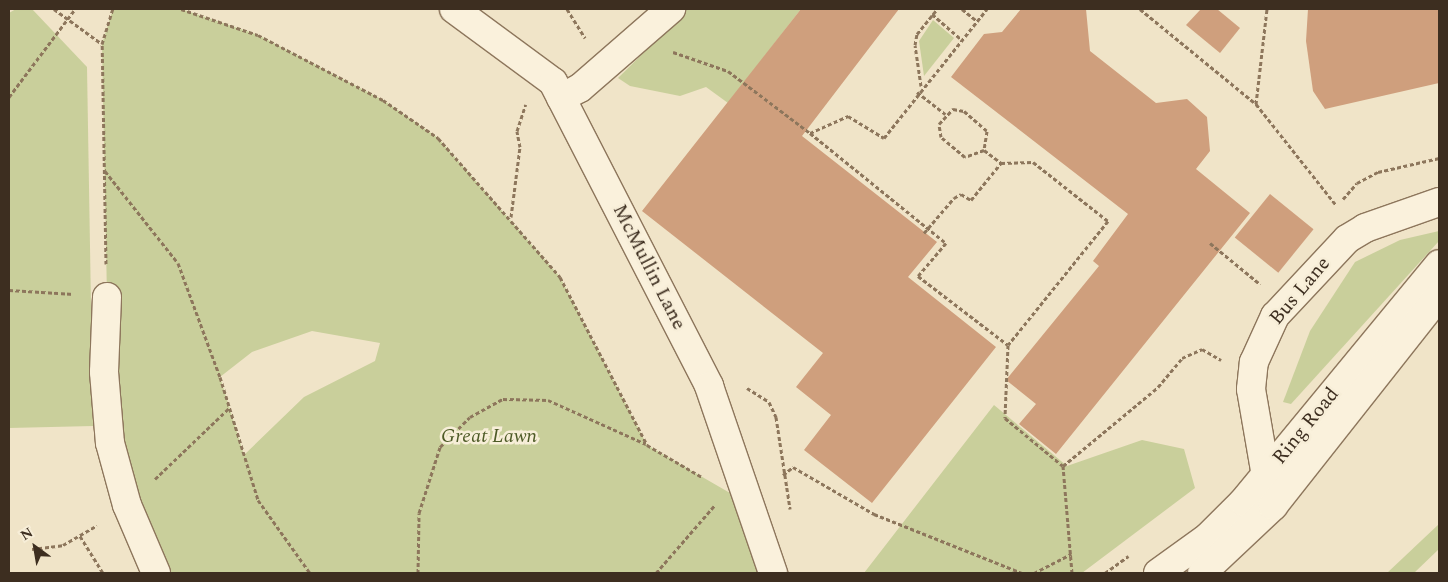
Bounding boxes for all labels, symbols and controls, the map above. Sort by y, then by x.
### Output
street label: McMullin Lane [607,200,691,334]
street label: Bus Lane [1265,252,1335,330]
street label: Ring Road [1268,383,1344,469]
park label: Great Lawn [441,424,537,448]
north arrow [10,522,60,572]
text: N [16,522,37,546]

